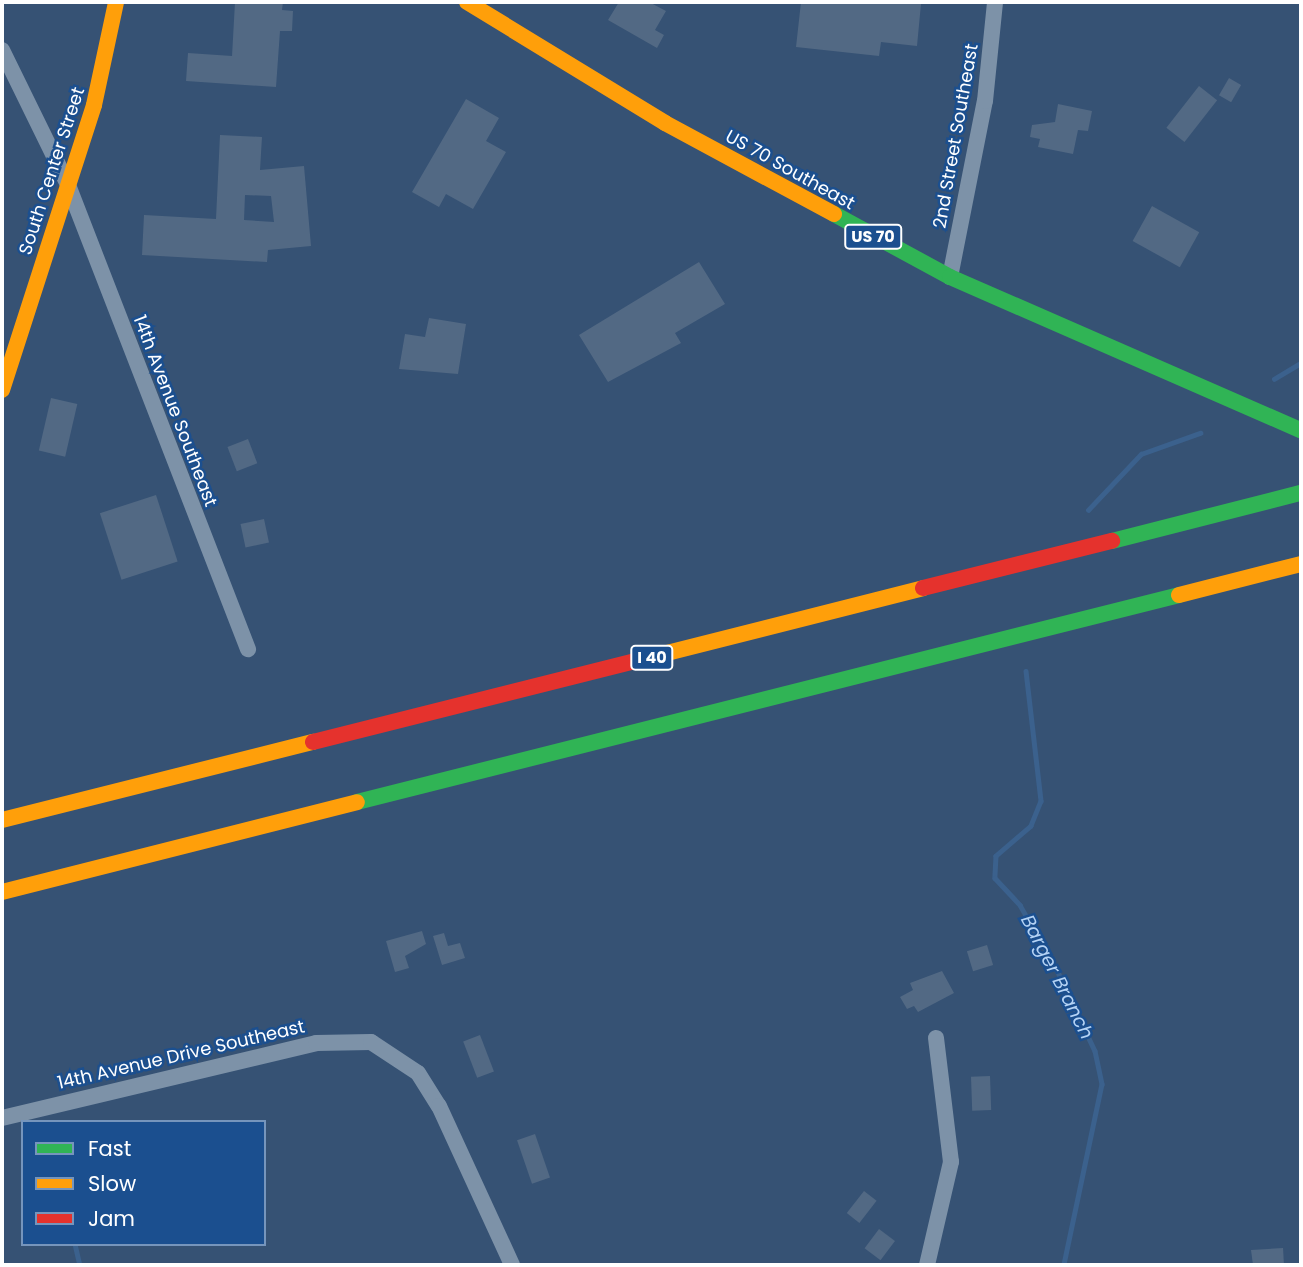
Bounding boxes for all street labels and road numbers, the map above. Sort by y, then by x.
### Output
street label: 2nd Street Southeast [929,42,983,230]
street label: South Center Street [15,84,89,258]
street label: US 70 Southeast [722,126,858,214]
road number: US 70 [843,224,903,249]
street label: 14th Avenue Southeast [128,312,222,510]
road number: I 40 [629,646,675,670]
street label: 14th Avenue Drive Southeast [55,1016,307,1094]

